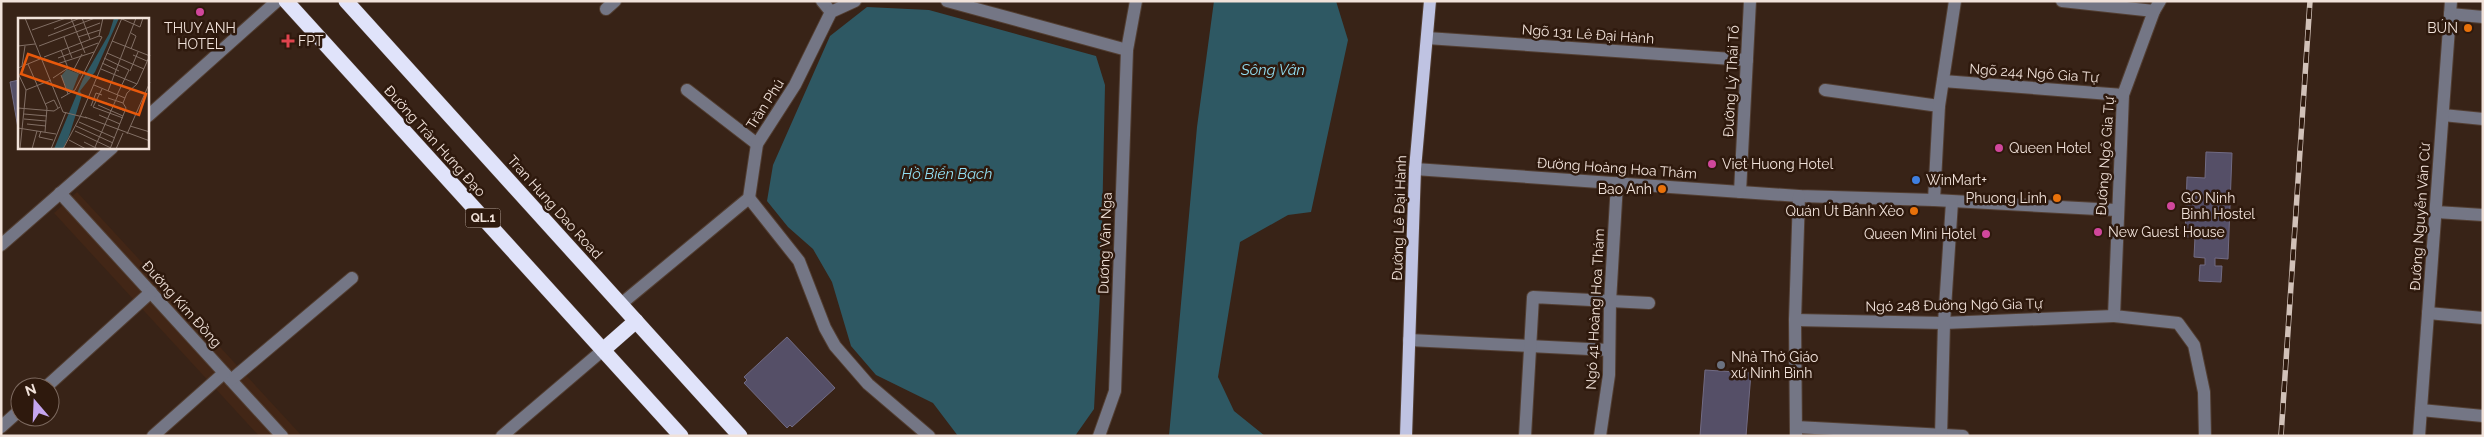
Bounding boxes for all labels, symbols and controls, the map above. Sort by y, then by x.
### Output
marker: THUY ANH HOTEL [194,6,206,18]
inset map [18,18,149,149]
place label: BÚN [2427,19,2458,36]
place label: THUY ANH HOTEL [164,20,236,52]
street label: Ngõ 131 Lê Đại Hành [1521,21,1655,47]
marker: BÚN [2462,22,2474,34]
street label: Đường Lý Thái Tổ [1720,25,1742,137]
place label: FPT [298,33,324,49]
marker: FPT [282,35,294,47]
water label: Sông Vân [1240,61,1305,79]
street label: Ngõ 244 Ngô Gia Tự [1969,61,2100,86]
street label: Trần Phú [743,76,787,132]
street label: Đường Trân Hưng Đạo [381,82,489,200]
street label: Đường Ngô Gia Tự [2093,95,2117,216]
place label: Queen Hotel [2009,140,2091,156]
marker: Queen Hotel [1993,142,2005,154]
street label: Đường Nguyễn Văn Cừ [2407,142,2433,291]
street label: Tran Hung Dao Road [504,152,606,262]
street label: Đường Hoàng Hoa Thám [1537,154,1697,182]
street label: Đường Lê Đại Hành [1389,155,1409,281]
place label: Viet Huong Hotel [1722,156,1834,172]
marker: Viet Huong Hotel [1706,158,1718,170]
water label: Hồ Biển Bạch [902,165,992,183]
place label: WinMart+ [1926,172,1987,188]
marker: WinMart+ [1910,174,1922,186]
place label: Bao Anh [1598,181,1652,197]
marker: Bao Anh [1656,183,1668,195]
place label: Phuong Linh [1966,190,2047,206]
place label: GO Ninh Binh Hostel [2181,190,2255,222]
street label: Dương Vân Nga [1095,192,1115,294]
marker: Phuong Linh [2051,192,2063,204]
marker: GO Ninh Binh Hostel [2165,200,2177,212]
place label: Quán Út Bánh Xèo [1785,202,1904,219]
marker: Quán Út Bánh Xèo [1908,205,1920,217]
road number: QL.1 [466,208,500,228]
place label: New Guest House [2108,224,2225,240]
place label: Queen Mini Hotel [1864,226,1976,242]
marker: New Guest House [2092,226,2104,238]
street label: Ngó 41 Hoàng Hoa Thám [1583,228,1607,390]
marker: Queen Mini Hotel [1980,228,1992,240]
street label: Đường Kim Đồng [139,257,225,351]
street label: Ngó 248 Đuờng Ngó Gia Tự [1865,295,2043,315]
place label: Nhà Thờ Giáo xứ Ninh Bình [1731,349,1818,381]
marker: Nhà Thờ Giáo xứ Ninh Bình [1715,359,1727,371]
north arrow [10,377,60,427]
text: N [23,380,38,399]

